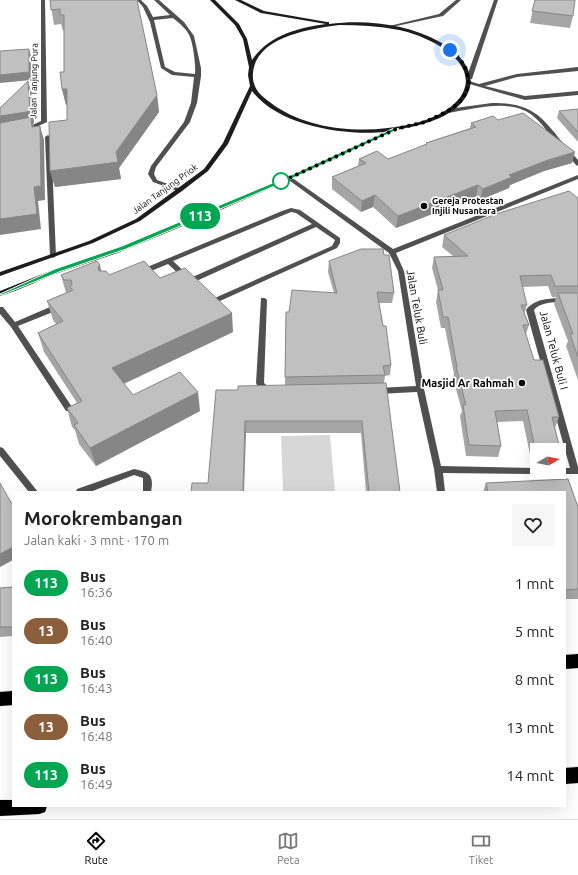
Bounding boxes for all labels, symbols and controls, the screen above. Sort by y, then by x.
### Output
your location [440,40,460,60]
street label: Jalan Tanjung Pura [28,43,40,119]
street label: Jalan Tanjung Priok [130,162,200,216]
unlabelled marker [272,172,290,190]
place label: Gereja Protestan Injili Nusantara [432,196,504,216]
marker: Gereja Protestan Injili Nusantara [419,201,429,211]
line badge: 113 [177,203,223,229]
text: 113 [188,208,212,224]
street label: Jalan Teluk Buli [404,268,430,346]
street label: Jalan Teluk Buli I [538,309,570,391]
place label: Masjid Ar Rahmah [422,377,514,389]
marker: Masjid Ar Rahmah [517,378,527,388]
north arrow [530,443,566,479]
map controls [530,443,566,479]
button: heart [512,504,554,546]
text: Morokrembangan [24,507,183,529]
text: Jalan kaki · 3 mnt · 170 m [24,533,169,547]
text: Bus [80,568,106,585]
text: 113 [34,575,58,591]
text: 1 mnt [515,575,554,592]
text: 16:36 [80,585,113,599]
text: Bus [80,616,106,633]
text: 13 [38,623,54,639]
text: 5 mnt [515,623,554,640]
text: 16:40 [80,633,113,647]
text: Bus [80,664,106,681]
text: 113 [34,671,58,687]
text: 8 mnt [515,671,554,688]
text: 16:43 [80,681,113,695]
text: Bus [80,712,106,729]
text: 13 [38,719,54,735]
text: 13 mnt [506,719,554,736]
text: 16:48 [80,729,113,743]
text: Bus [80,760,106,777]
text: 113 [34,767,58,783]
text: 14 mnt [506,767,554,784]
text: 16:49 [80,777,113,791]
tab: Rute [85,830,108,866]
tab: Peta [277,830,300,866]
tab: Tiket [469,830,493,866]

